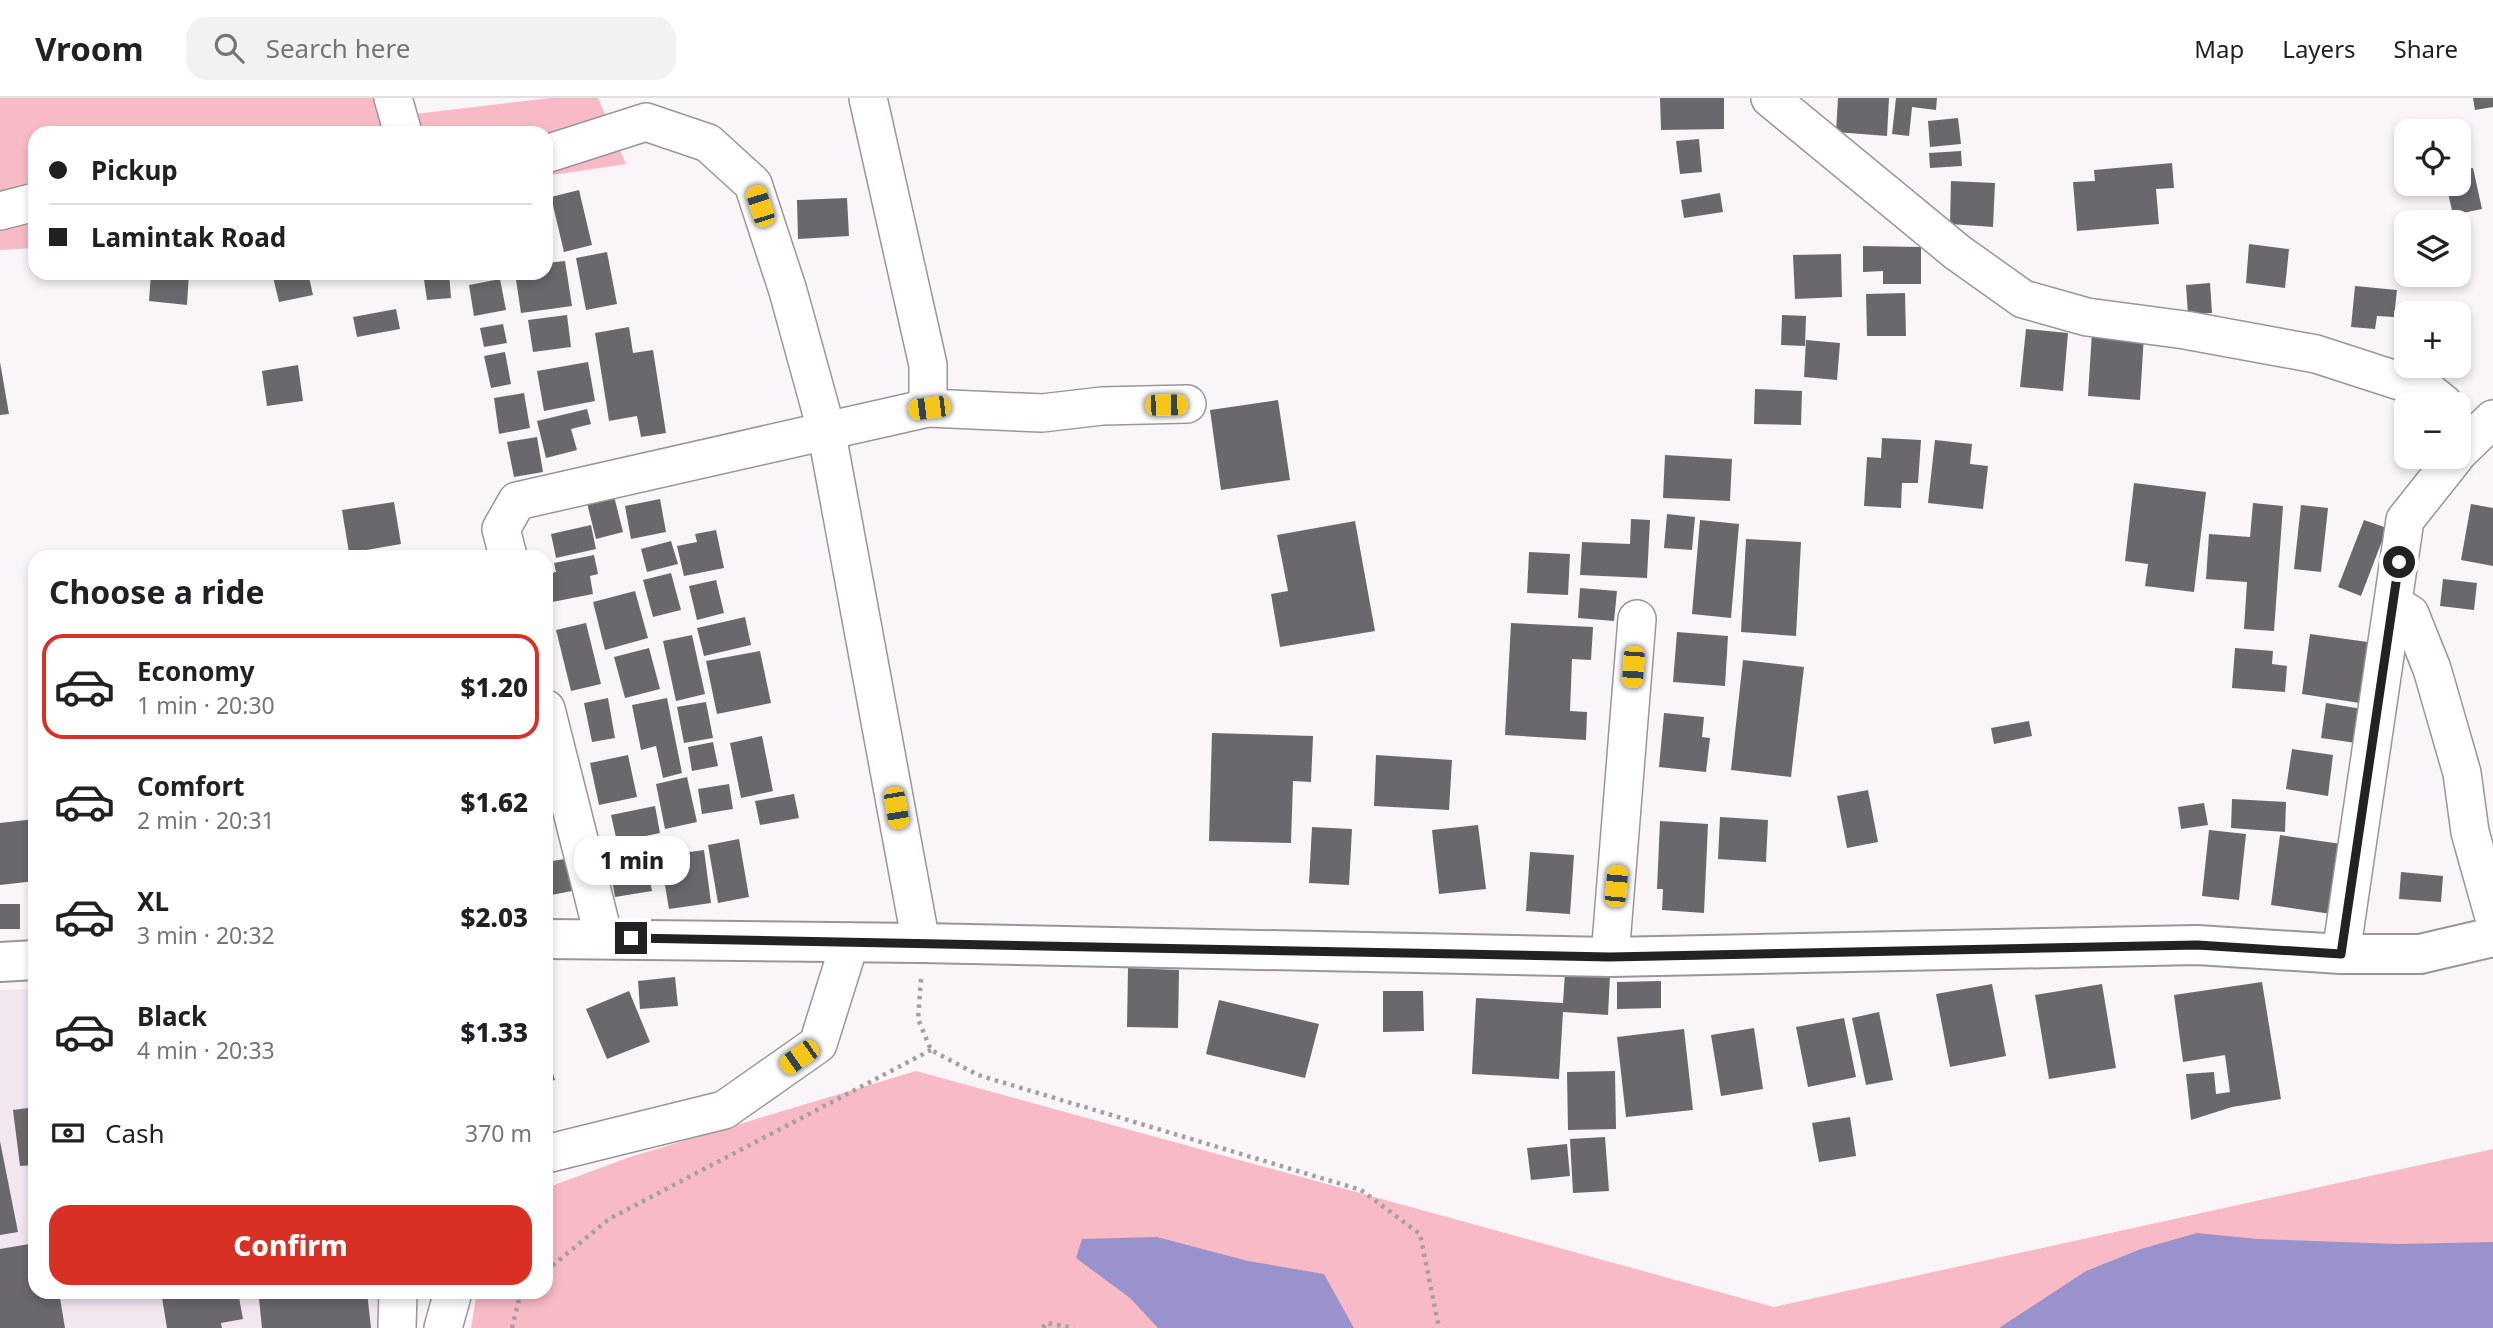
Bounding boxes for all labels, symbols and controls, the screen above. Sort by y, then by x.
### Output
search box [186,17,676,80]
text: Vroom [35,26,144,71]
icon: search [210,29,248,67]
text: Search here [266,30,410,66]
text: Map [2194,32,2244,65]
text: Layers [2282,32,2356,65]
text: Share [2394,32,2458,65]
map controls [2394,119,2471,469]
button: locate [2394,119,2471,196]
text: Pickup [91,152,178,188]
car [744,183,777,229]
button: layers [2394,210,2471,287]
text: Lamintak Road [91,219,286,255]
button: + [2394,301,2471,378]
button: − [2394,392,2471,469]
car [1145,394,1188,416]
car [907,395,952,421]
route start [2383,546,2415,578]
text: Choose a ride [49,570,265,613]
car [1622,645,1645,689]
text: Economy [137,653,255,689]
icon: car [53,655,116,718]
text: $1.20 [461,669,528,705]
text: 1 min · 20:30 [137,689,275,721]
text: Comfort [137,768,245,804]
icon: car [53,770,116,833]
text: $1.62 [461,784,528,820]
car [883,785,910,831]
text: 2 min · 20:31 [137,804,275,836]
callout: 1 min [573,836,689,886]
text: 1 min [600,844,664,876]
car [1604,864,1629,908]
text: XL [137,883,169,919]
icon: car [53,885,116,948]
text: $2.03 [461,899,528,935]
text: 3 min · 20:32 [137,919,275,951]
route end [615,922,647,954]
text: Black [137,998,207,1034]
icon: car [53,1000,116,1063]
text: $1.33 [461,1014,528,1050]
text: 4 min · 20:33 [137,1034,275,1066]
car [776,1036,823,1078]
icon: cash [49,1114,87,1152]
text: Cash [105,1115,165,1151]
text: 370 m [465,1117,532,1149]
button: Confirm [49,1205,532,1285]

